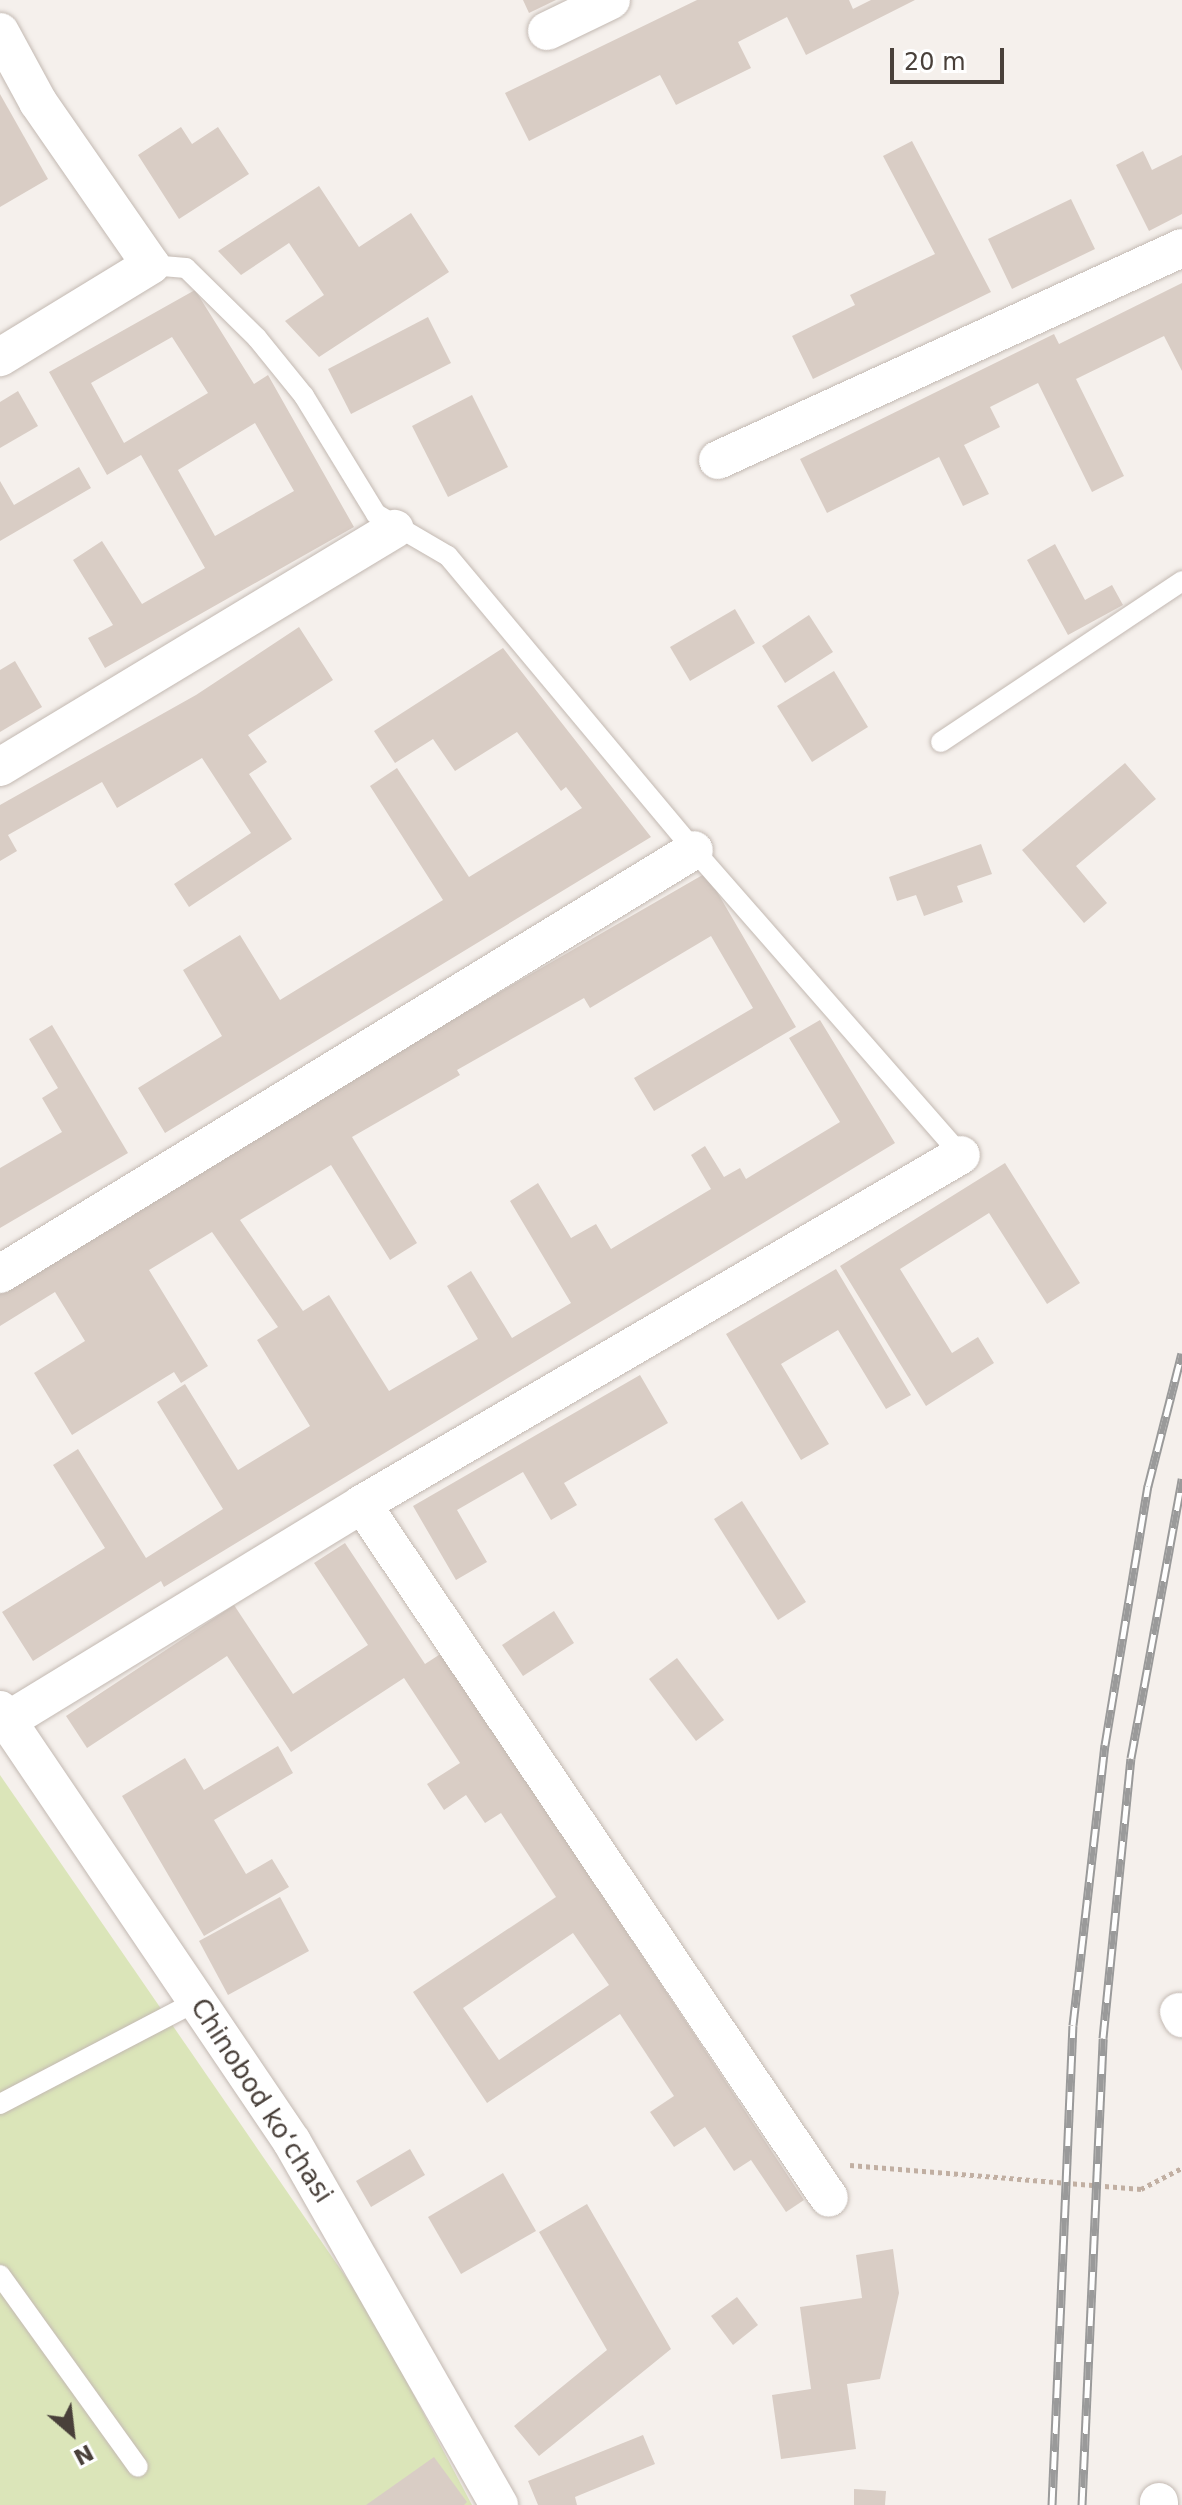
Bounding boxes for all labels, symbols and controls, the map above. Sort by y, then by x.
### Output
scale bar [894,32,1008,82]
text: 20 m [904,48,966,76]
street label: Chinobod koʻchasi [183,1993,339,2209]
north arrow [32,2393,112,2473]
text: N [70,2439,98,2470]

